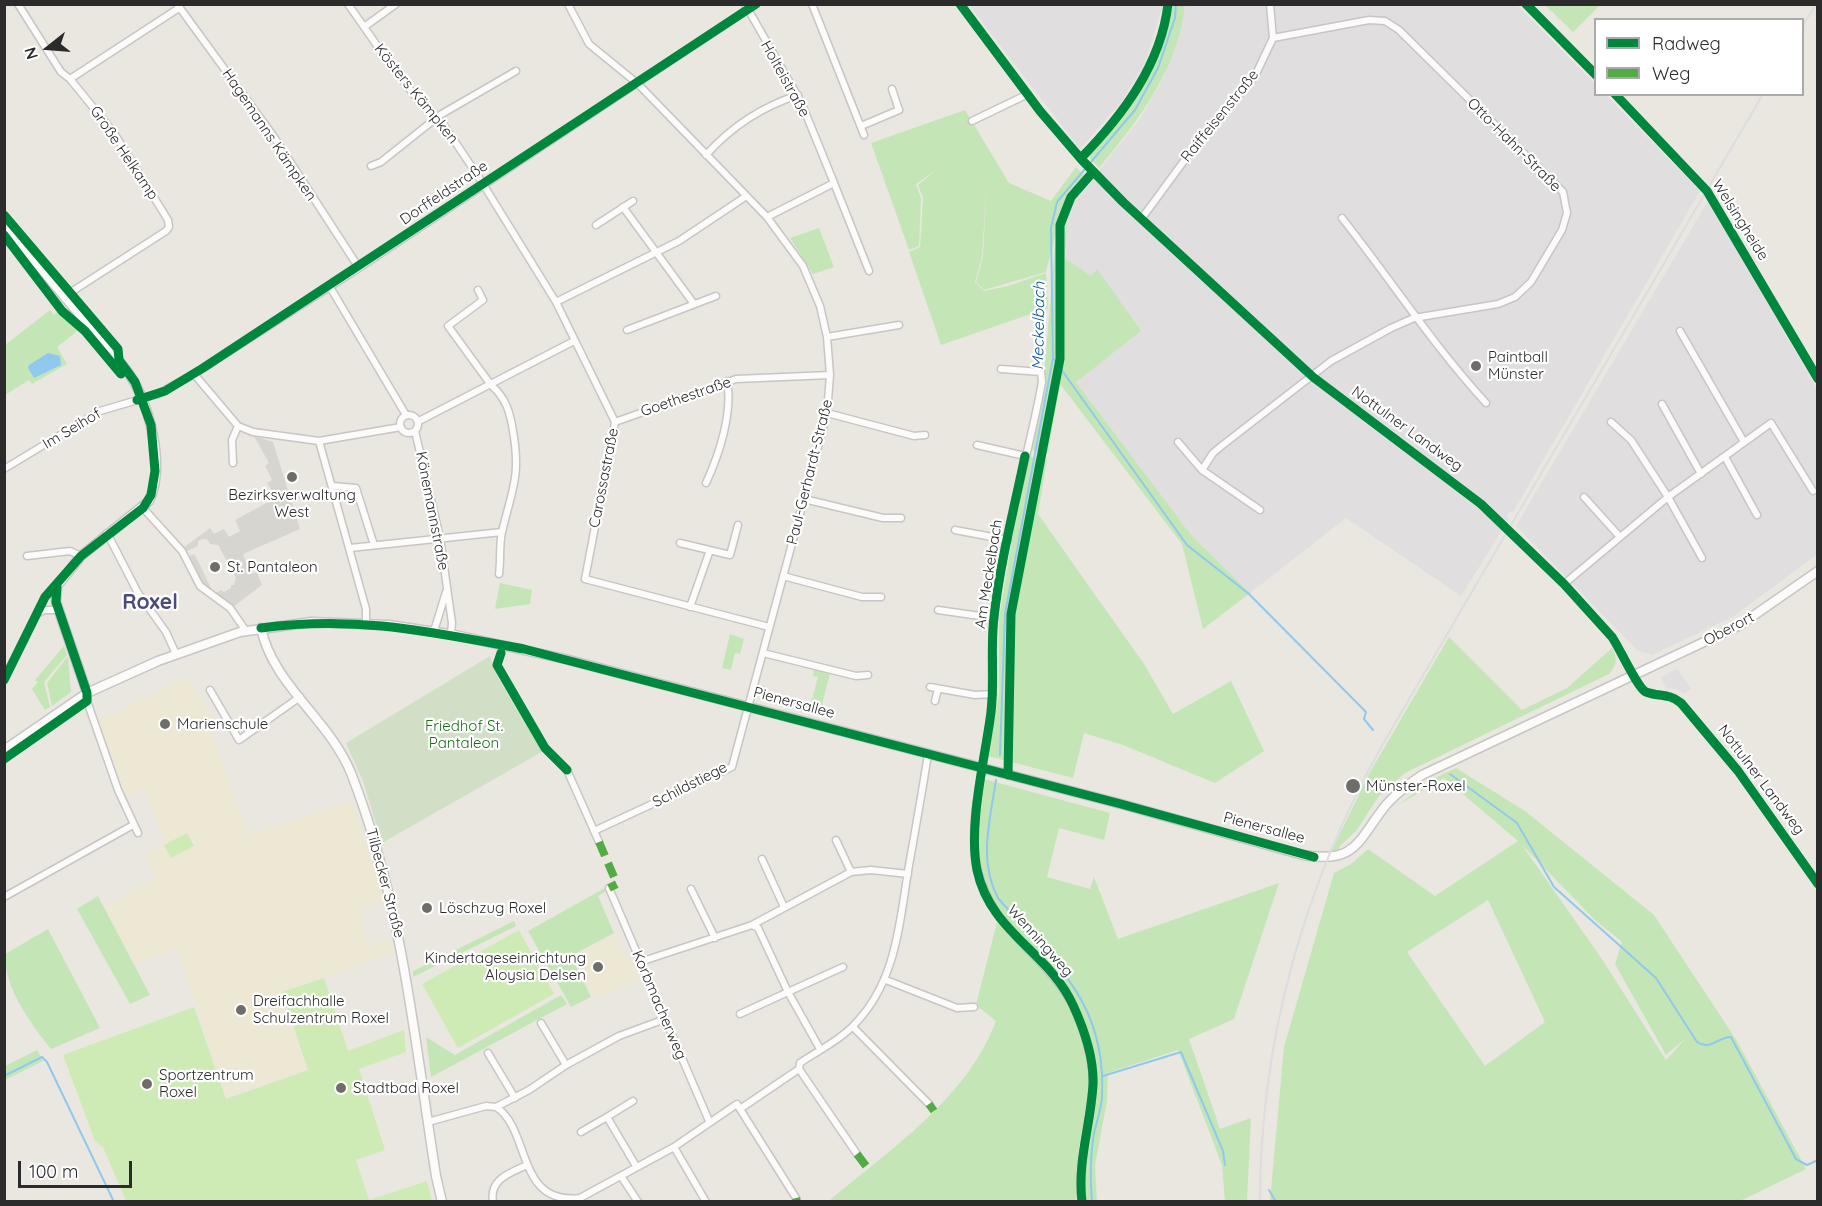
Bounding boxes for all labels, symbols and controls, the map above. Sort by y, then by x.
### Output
north arrow [18,18,78,78]
legend [1594,18,1804,96]
text: Radweg [1652,32,1721,55]
street label: Holteistraße [757,38,813,120]
street label: Kösters Kämpken [370,40,462,148]
text: N [20,45,42,62]
text: Weg [1652,62,1690,85]
street label: Hagemanns Kämpken [218,66,320,204]
street label: Raiffeisenstraße [1177,66,1263,166]
street label: Otto-Hahn-Straße [1463,94,1565,196]
street label: Große Helkamp [86,103,162,203]
street label: Dorffeldstraße [397,157,491,229]
street label: Welsingheide [1708,176,1772,264]
water label: Meckelbach [1029,282,1049,370]
place label: Paintball Münster [1488,348,1548,383]
marker: Paintball Münster [1469,359,1483,373]
street label: Goethestraße [638,373,734,421]
street label: Nottulner Landweg [1348,383,1466,475]
street label: Paul-Gerhardt-Straße [783,397,837,547]
street label: Im Seihof [40,405,104,453]
street label: Carossastraße [586,427,622,529]
street label: Könemannstraße [412,450,452,572]
marker: Bezirksverwaltung West [285,470,299,484]
place label: Bezirksverwaltung West [228,486,356,521]
street label: Am Meckelbach [971,518,1007,630]
place label: St. Pantaleon [227,558,318,576]
marker: St. Pantaleon [208,560,222,574]
district label: Roxel [122,590,178,616]
street label: Oberort [1701,608,1757,650]
street label: Pienersallee [751,684,837,722]
place label: Marienschule [177,715,268,733]
marker: Marienschule [158,717,172,731]
park label: Friedhof St. Pantaleon [425,717,503,752]
street label: Nottulner Landweg [1714,721,1808,839]
street label: Schildstiege [650,758,730,812]
marker: Münster-Roxel [1344,777,1362,795]
place label: Münster-Roxel [1366,777,1466,795]
street label: Pienersallee [1221,809,1307,847]
street label: Tilbecker Straße [362,826,408,940]
place label: Löschzug Roxel [439,899,546,917]
marker: Löschzug Roxel [420,901,434,915]
street label: Wenningweg [1003,901,1077,981]
street label: Korbmacherweg [628,948,690,1062]
place label: Kindertageseinrichtung Aloysia Delsen [425,949,586,984]
marker: Kindertageseinrichtung Aloysia Delsen [591,960,605,974]
place label: Dreifachhalle Schulzentrum Roxel [253,992,389,1027]
marker: Dreifachhalle Schulzentrum Roxel [234,1003,248,1017]
place label: Sportzentrum Roxel [159,1066,254,1101]
marker: Sportzentrum Roxel [140,1077,154,1091]
place label: Stadtbad Roxel [353,1079,459,1097]
marker: Stadtbad Roxel [334,1081,348,1095]
scale bar [21,1149,135,1187]
text: 100 m [29,1160,78,1183]

